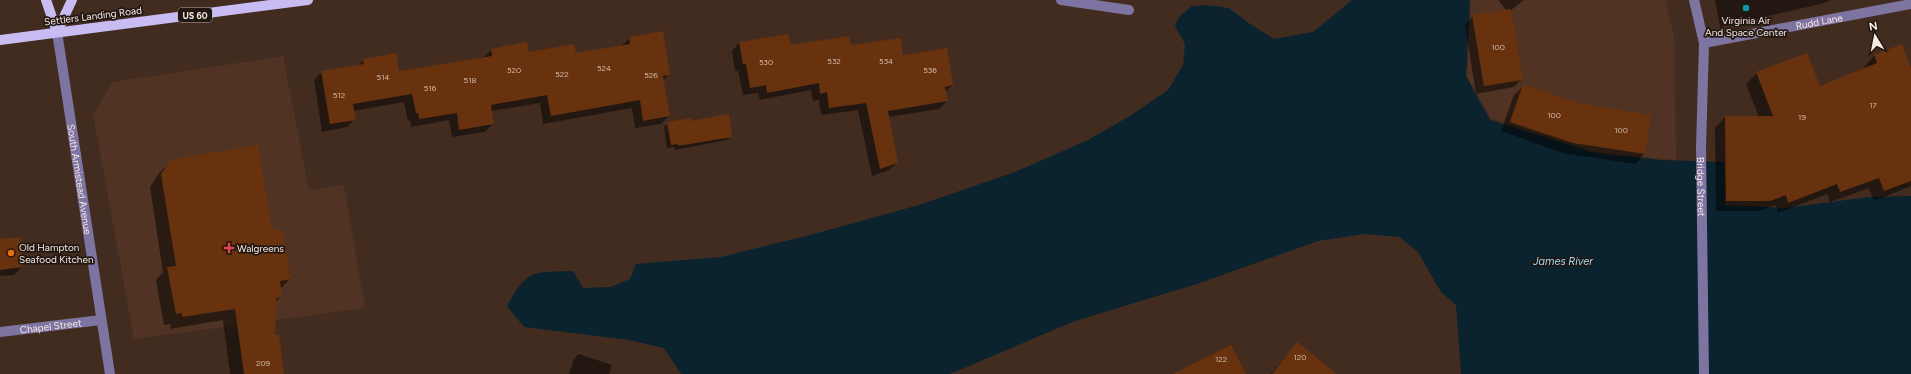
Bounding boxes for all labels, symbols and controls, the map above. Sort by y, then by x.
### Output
marker: Virginia Air And Space Center [1741,3,1751,13]
street label: Settlers Landing Road [43,4,143,28]
road number: US 60 [178,8,212,22]
street label: Rudd Lane [1794,10,1844,32]
place label: Virginia Air And Space Center [1705,14,1788,39]
north arrow [1855,16,1895,56]
text: N [1868,20,1879,34]
house number: 100 [1491,42,1505,52]
house number: 532 [827,56,841,66]
house number: 534 [879,56,893,66]
house number: 530 [759,57,773,67]
house number: 524 [597,63,611,73]
house number: 520 [507,65,521,75]
house number: 536 [923,65,937,75]
house number: 522 [555,69,569,79]
house number: 526 [644,70,658,80]
house number: 514 [377,72,389,82]
house number: 518 [464,75,476,85]
house number: 516 [424,83,437,93]
house number: 512 [333,90,345,100]
house number: 17 [1869,100,1877,110]
house number: 100 [1547,110,1561,120]
house number: 19 [1798,112,1806,122]
street label: South Armistead Avenue [65,123,95,236]
house number: 100 [1614,125,1628,135]
street label: Bridge Street [1695,157,1708,217]
place label: Old Hampton Seafood Kitchen [19,241,94,266]
place label: Walgreens [237,242,284,255]
marker: Walgreens [224,243,234,253]
marker: Old Hampton Seafood Kitchen [6,248,16,258]
water label: James River [1532,255,1594,268]
street label: Chapel Street [19,316,82,336]
house number: 120 [1294,352,1306,362]
house number: 122 [1215,354,1227,364]
house number: 209 [256,358,271,368]

